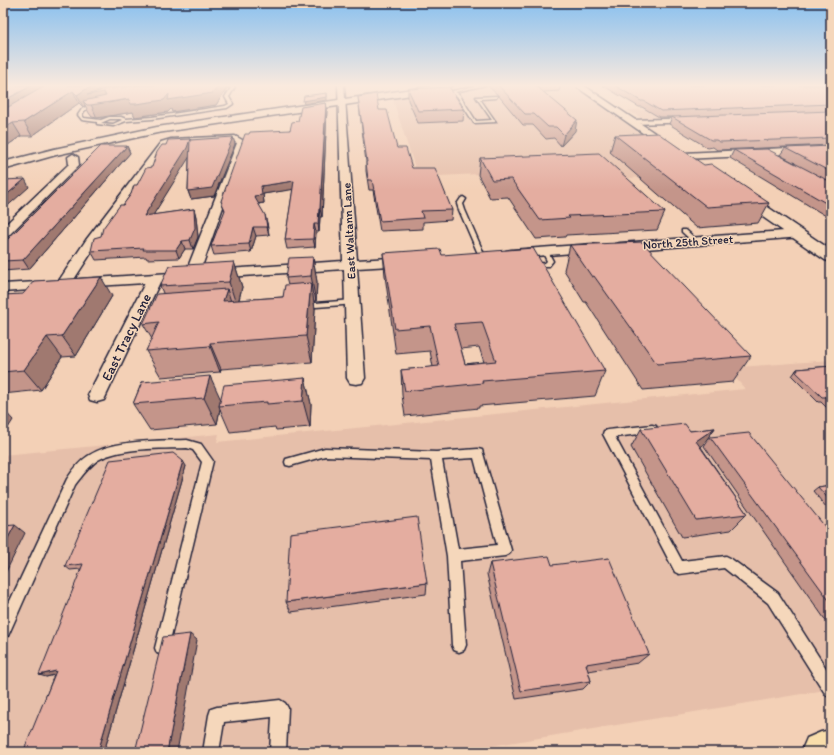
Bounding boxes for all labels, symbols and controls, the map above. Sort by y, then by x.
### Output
street label: East Waltann Lane [339,182,359,280]
street label: North 25th Street [642,232,734,252]
street label: East Tracy Lane [98,290,155,384]

